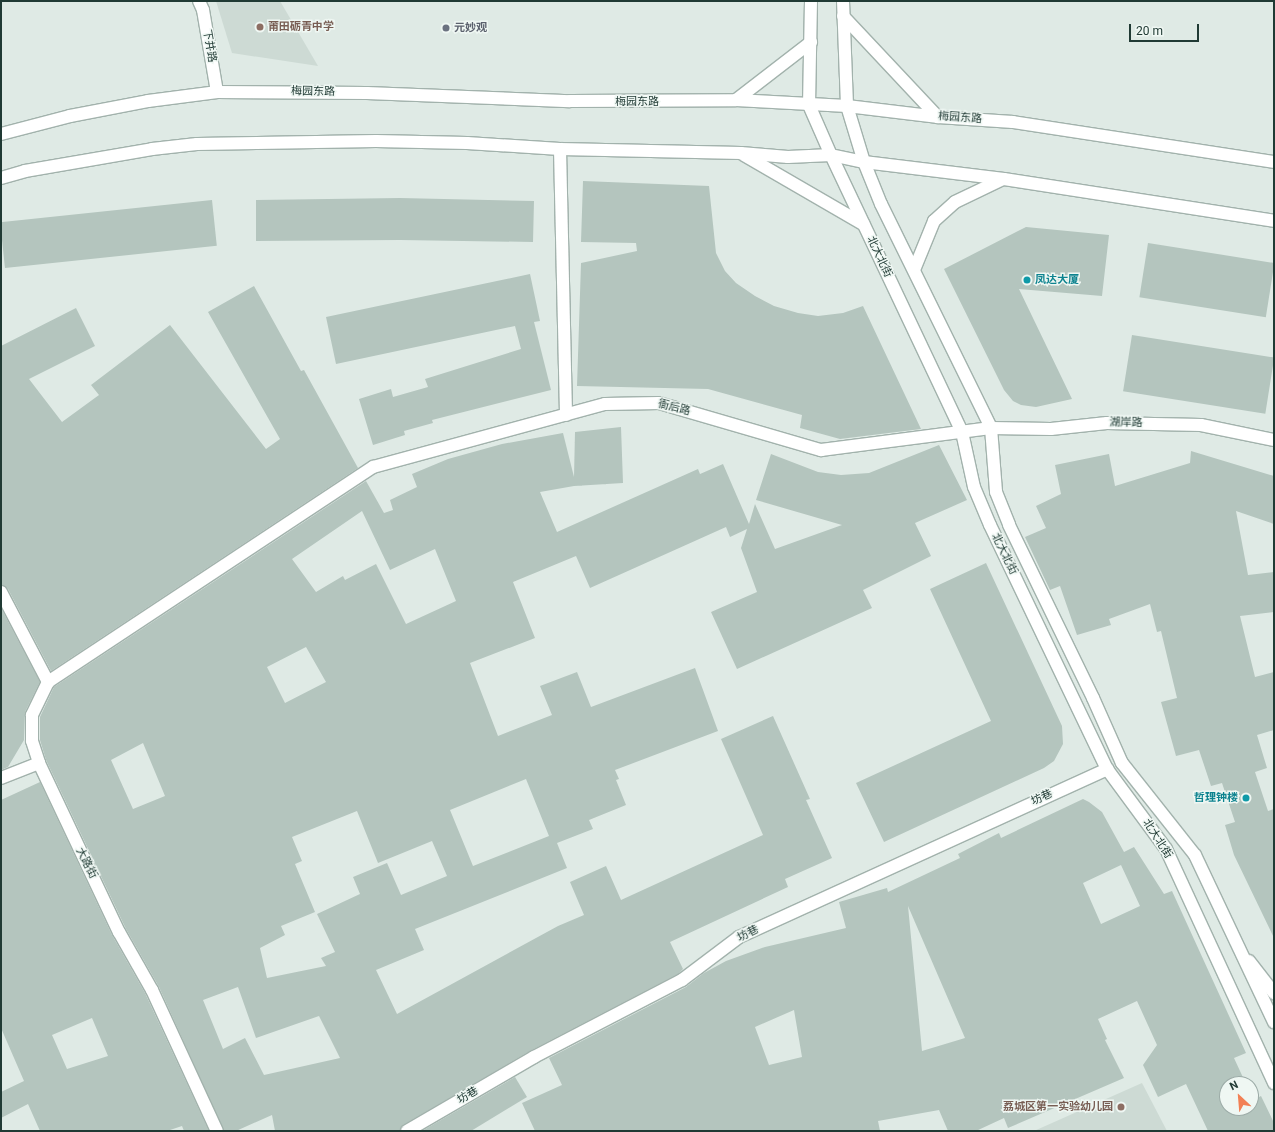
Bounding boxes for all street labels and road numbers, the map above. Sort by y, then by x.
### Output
street label: 下井路 [200,29,218,63]
street label: 梅园东路 [291,85,335,99]
street label: 梅园东路 [615,95,659,109]
street label: 梅园东路 [938,110,982,126]
street label: 北大北街 [864,234,894,280]
street label: 衙后路 [656,398,692,418]
street label: 湖岸路 [1109,416,1143,430]
street label: 北大北街 [988,531,1020,577]
street label: 坊巷 [1029,787,1055,809]
street label: 北大北街 [1139,817,1175,861]
street label: 大路街 [73,845,99,881]
street label: 坊巷 [735,923,761,945]
street label: 坊巷 [455,1085,481,1107]

